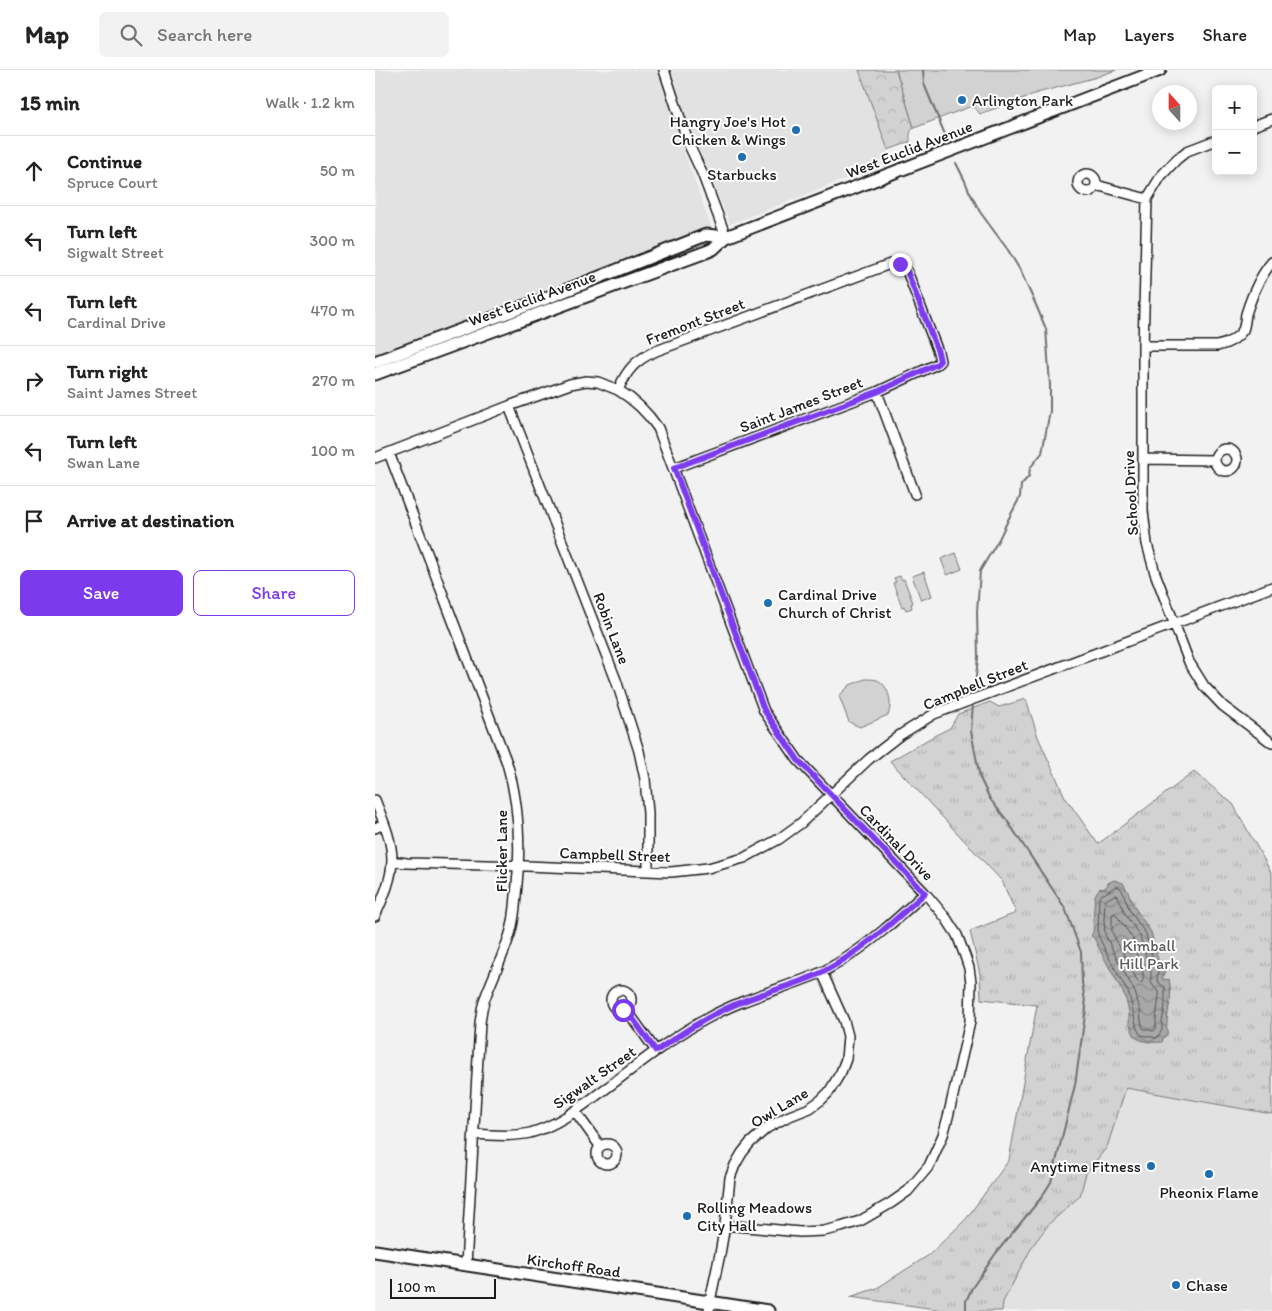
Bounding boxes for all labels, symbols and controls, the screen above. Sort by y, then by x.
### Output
search box [99,12,449,57]
text: Map [25,20,69,49]
icon: search [117,21,145,49]
text: Search here [157,23,252,46]
text: Map [1063,24,1096,46]
text: Layers [1124,24,1174,46]
text: Share [1202,24,1247,46]
north arrow [1152,85,1197,130]
map controls [1212,85,1257,175]
button: + [1212,85,1257,130]
text: 15 min [20,90,80,115]
place label: Arlington Park [972,91,1073,110]
text: Walk · 1.2 km [265,93,355,112]
marker: Arlington Park [956,94,968,106]
place label: Hangry Joe's Hot Chicken & Wings [670,112,786,149]
street label: West Euclid Avenue [843,116,975,182]
marker: Hangry Joe's Hot Chicken & Wings [790,124,802,136]
button: − [1212,130,1257,175]
text: Continue [67,150,142,173]
marker: Starbucks [736,151,748,163]
icon: ahead [20,157,48,185]
text: 50 m [320,161,355,180]
place label: Starbucks [707,165,777,184]
text: Spruce Court [67,173,158,192]
text: Turn left [67,220,137,243]
icon: left [20,227,48,255]
text: 300 m [310,231,355,250]
text: Sigwalt Street [67,243,164,262]
route end [889,253,912,276]
street label: West Euclid Avenue [466,267,599,330]
text: Turn left [67,290,137,313]
street label: Fremont Street [643,294,747,349]
icon: left [20,297,48,325]
text: 470 m [311,301,355,320]
text: Cardinal Drive [67,313,166,332]
text: Turn right [67,360,148,383]
icon: right [20,367,48,395]
text: 270 m [312,371,355,390]
street label: Saint James Street [737,372,865,437]
text: Saint James Street [67,383,197,402]
text: Turn left [67,430,137,453]
icon: left [20,437,48,465]
text: 100 m [311,441,355,460]
street label: School Drive [1119,450,1142,536]
text: Swan Lane [67,453,140,472]
icon: arrive [20,507,48,535]
text: Arrive at destination [67,509,234,532]
button: Save [20,570,183,616]
button: Share [193,570,355,616]
place label: Cardinal Drive Church of Christ [778,585,892,622]
street label: Robin Lane [589,590,634,667]
marker: Cardinal Drive Church of Christ [762,597,774,609]
street label: Campbell Street [920,655,1030,714]
street label: Cardinal Drive [855,800,938,885]
street label: Flicker Lane [492,810,511,892]
street label: Campbell Street [559,843,671,866]
park label: Kimball Hill Park [1119,936,1179,973]
route start [612,999,635,1022]
street label: Sigwalt Street [549,1042,639,1113]
street label: Owl Lane [747,1083,811,1132]
place label: Anytime Fitness [1030,1157,1141,1176]
marker: Anytime Fitness [1145,1160,1157,1172]
marker: Pheonix Flame [1203,1168,1215,1180]
place label: Pheonix Flame [1159,1183,1259,1202]
place label: Rolling Meadows City Hall [697,1198,812,1235]
marker: Rolling Meadows City Hall [681,1210,693,1222]
street label: Kirchoff Road [526,1249,622,1282]
scale bar [390,1276,496,1299]
place label: Chase [1186,1276,1228,1295]
text: 100 m [397,1279,436,1296]
marker: Chase [1170,1279,1182,1291]

